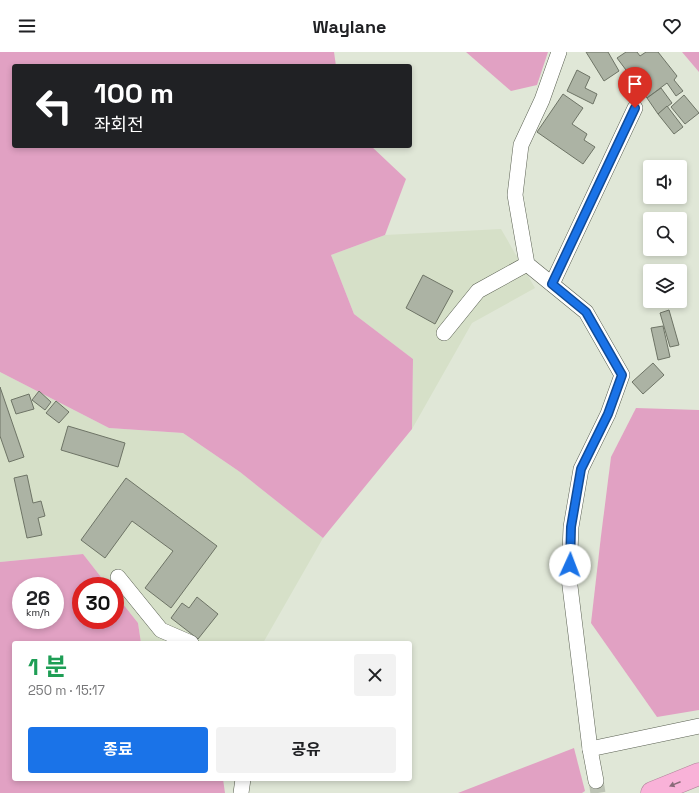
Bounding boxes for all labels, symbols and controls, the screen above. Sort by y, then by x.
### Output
icon: menu [16,15,38,37]
text: Waylane [313,15,386,38]
icon: heart [661,15,683,37]
pin [618,67,652,108]
icon: arrive [624,73,646,95]
text: 100 m [94,75,174,111]
icon: left [28,80,80,132]
text: 좌회전 [94,113,144,136]
map controls [643,160,687,308]
button: sound [643,160,687,204]
button: search [643,212,687,256]
button: layers [643,264,687,308]
position arrow [549,544,591,586]
speed limit sign: 30 [72,577,124,629]
text: 26 [26,585,50,611]
text: km/h [26,606,50,619]
text: 1 분 [28,651,67,682]
button: close [354,654,396,696]
text: 250 m · 15:17 [28,682,105,699]
button: 종료 [28,727,208,773]
button: 공유 [216,727,396,773]
one-way arrow [669,781,681,787]

